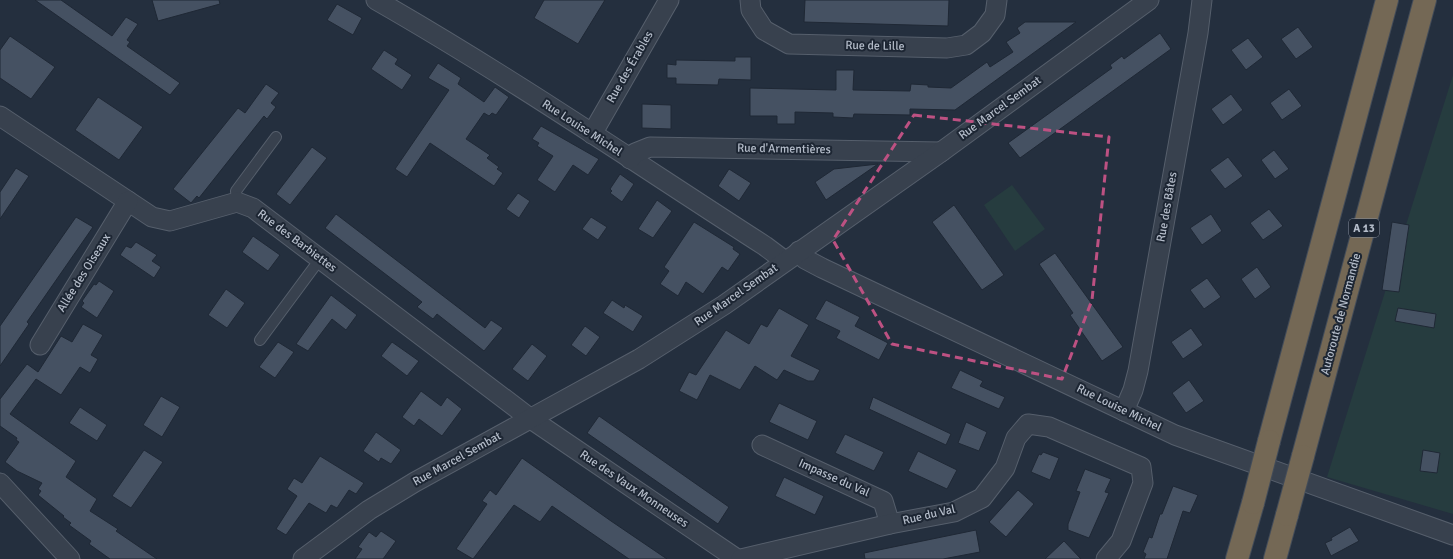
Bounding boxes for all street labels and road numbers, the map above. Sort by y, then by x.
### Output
street label: Rue des Érables [603,28,657,106]
street label: Rue de Lille [845,38,905,54]
street label: Rue Marcel Sembat [956,73,1044,143]
street label: Rue Louise Michel [539,96,625,160]
street label: Rue d'Armentières [737,141,831,157]
street label: Rue des Bâtes [1153,171,1181,243]
street label: Rue des Barbiettes [254,206,340,276]
road number: A 13 [1349,219,1379,237]
street label: Allée des Oiseaux [54,231,114,315]
street label: Autoroute de Normandie [1318,251,1364,377]
street label: Rue Marcel Sembat [691,261,781,329]
street label: Rue Louise Michel [1074,381,1164,435]
street label: Rue Marcel Sembat [410,429,504,489]
street label: Rue des Vaux Monneuses [577,447,691,531]
street label: Impasse du Val [796,456,872,501]
street label: Rue du Val [901,502,957,528]

